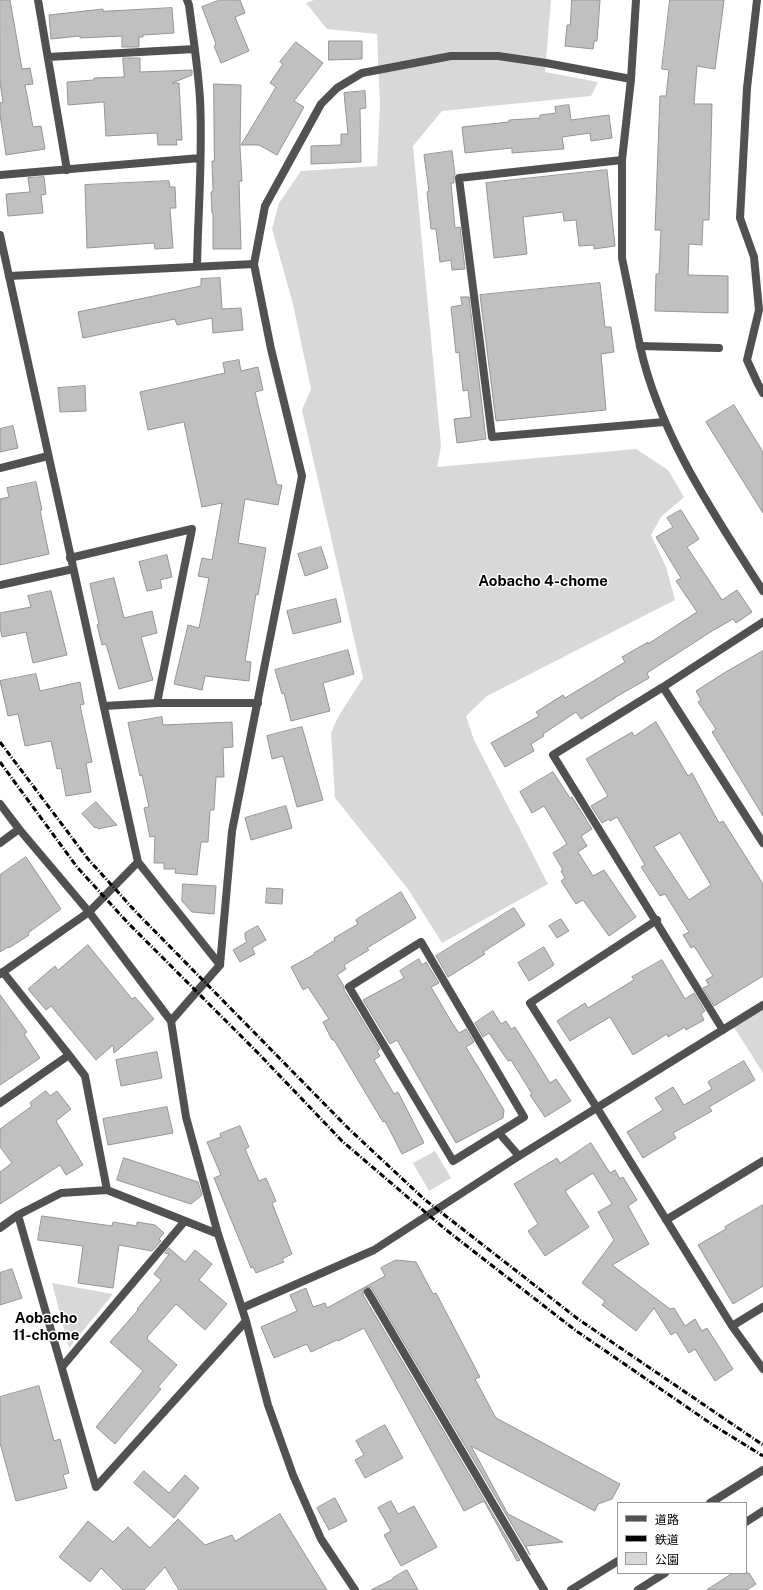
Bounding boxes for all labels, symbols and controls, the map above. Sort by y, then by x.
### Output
district label: Aobacho 4-chome [478,572,608,590]
district label: Aobacho 11-chome [13,1309,79,1344]
legend [617,1502,747,1574]
text: 道路 [655,1513,679,1527]
text: 鉄道 [655,1533,679,1547]
text: 公園 [655,1553,679,1567]

